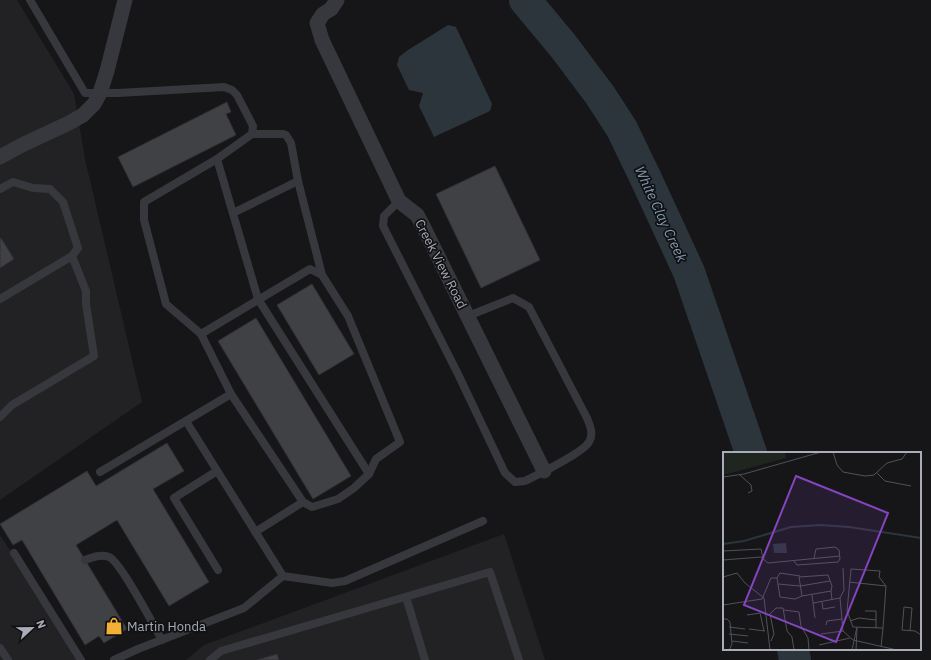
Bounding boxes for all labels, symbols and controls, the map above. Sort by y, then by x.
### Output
water label: White Clay Creek [631,163,691,266]
street label: Creek View Road [411,216,471,312]
inset map [723,452,921,650]
north arrow [12,608,52,648]
shop icon: Martin Honda [104,616,124,636]
text: N [33,618,49,631]
place label: Martin Honda [127,618,206,635]

